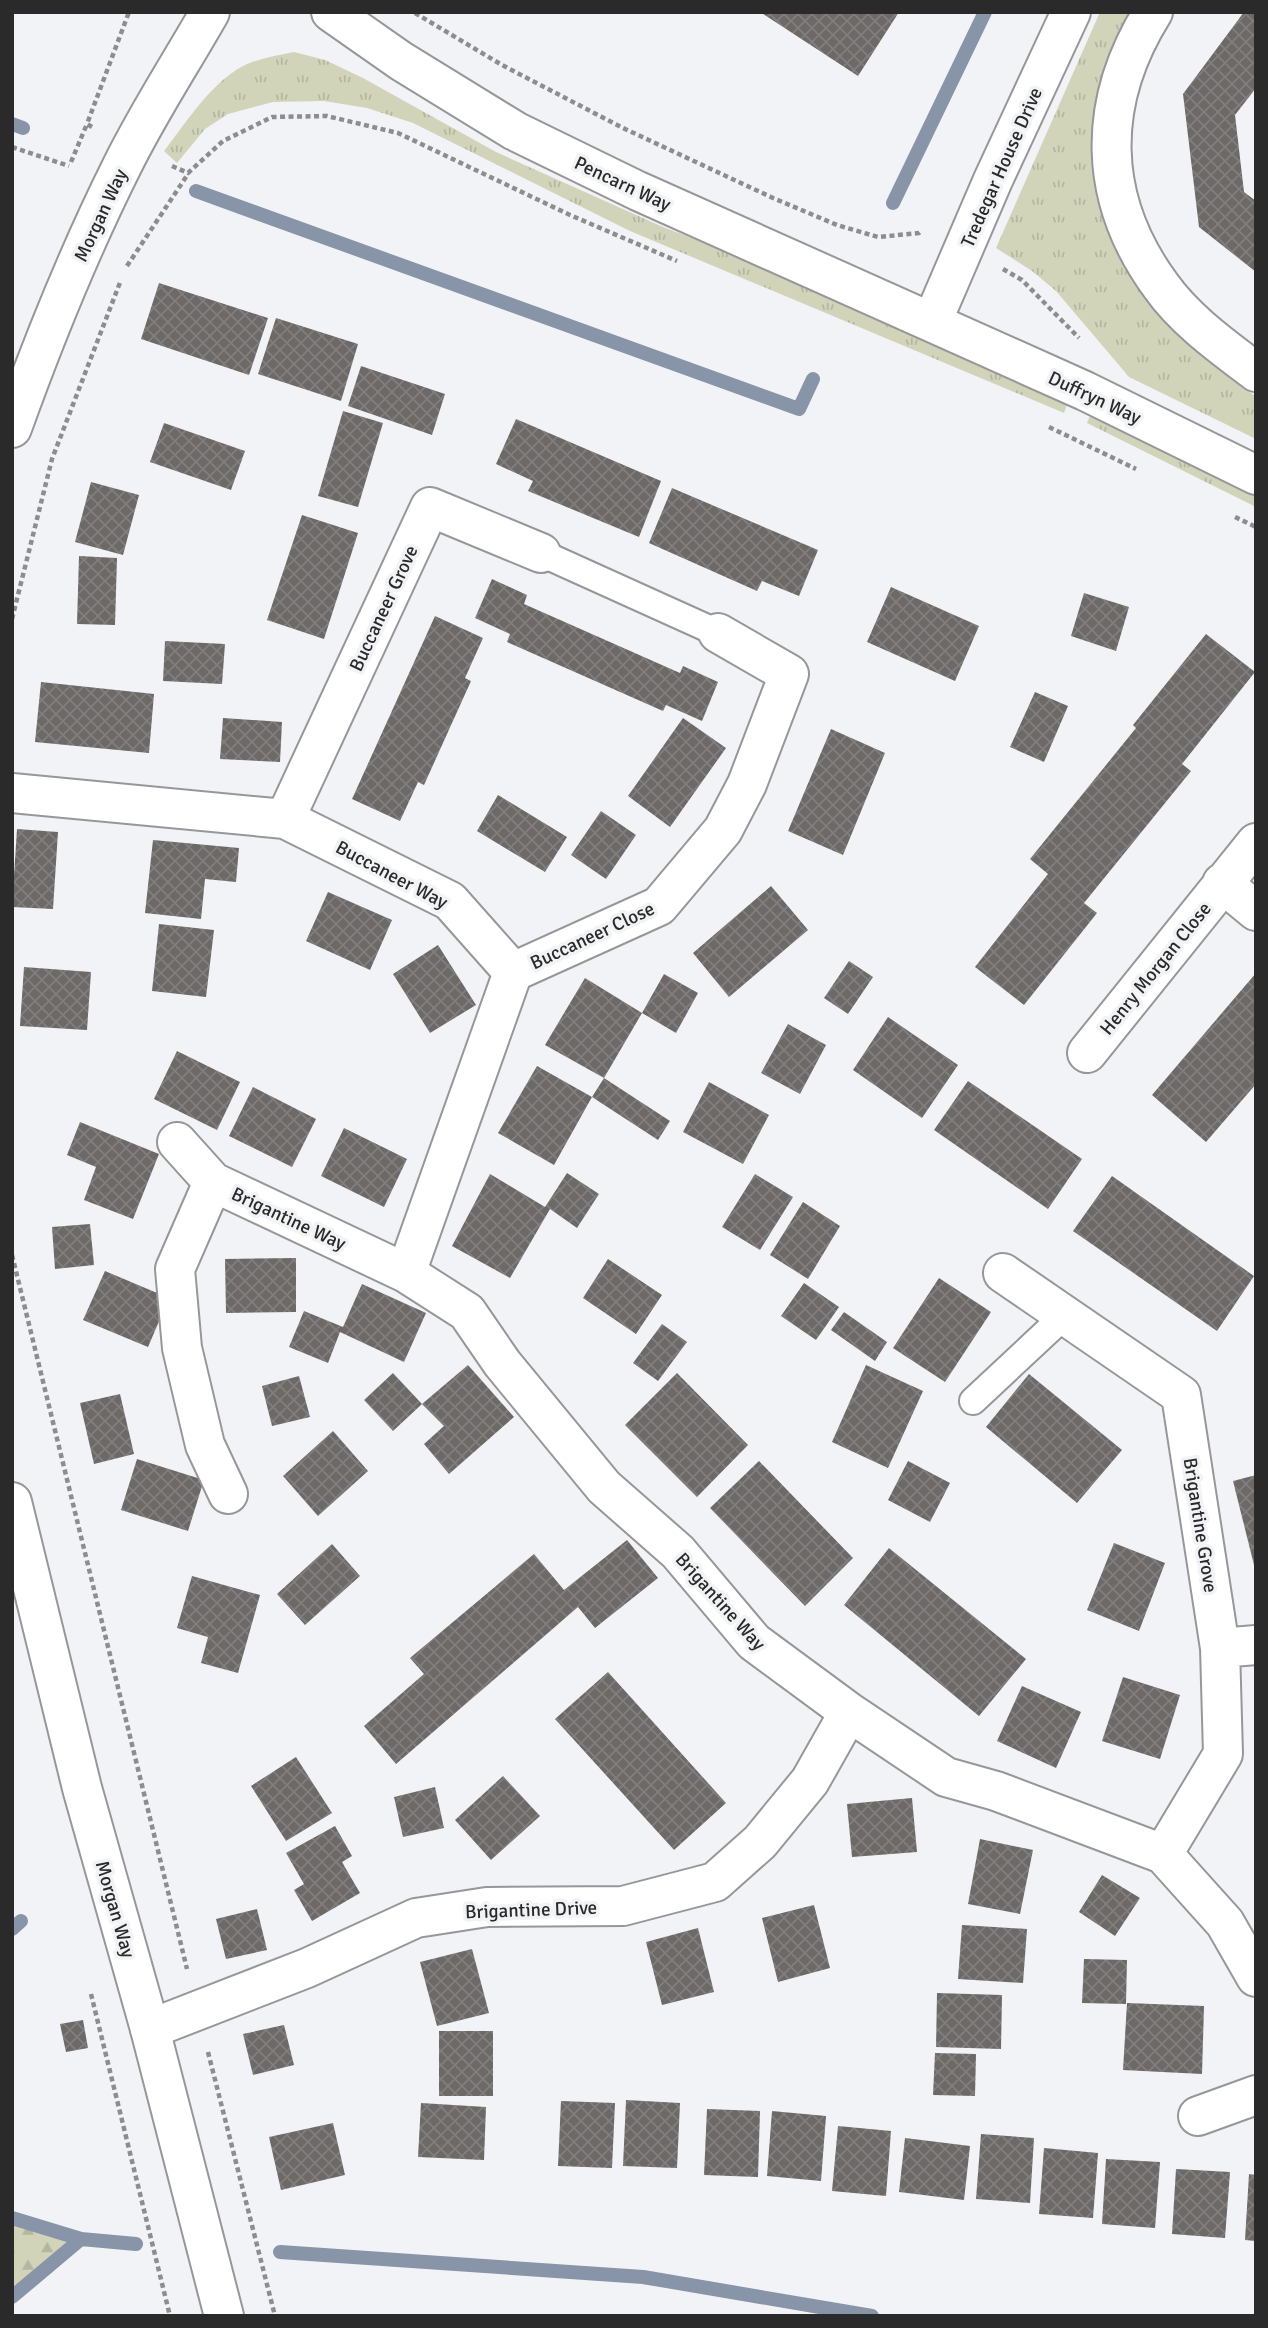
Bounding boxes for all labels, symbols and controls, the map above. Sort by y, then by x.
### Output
street label: Tredegar House Drive [956,84,1048,251]
street label: Pencarn Way [570,151,675,217]
street label: Morgan Way [69,165,133,266]
street label: Duffryn Way [1044,366,1145,430]
street label: Buccaneer Grove [344,542,424,675]
street label: Buccaneer Way [331,835,452,915]
street label: Buccaneer Close [526,897,658,975]
street label: Henry Morgan Close [1095,897,1217,1040]
street label: Brigantine Way [228,1182,350,1256]
street label: Brigantine Grove [1178,1456,1223,1594]
street label: Brigantine Way [670,1548,771,1656]
street label: Morgan Way [90,1858,140,1961]
street label: Brigantine Drive [465,1896,598,1924]

